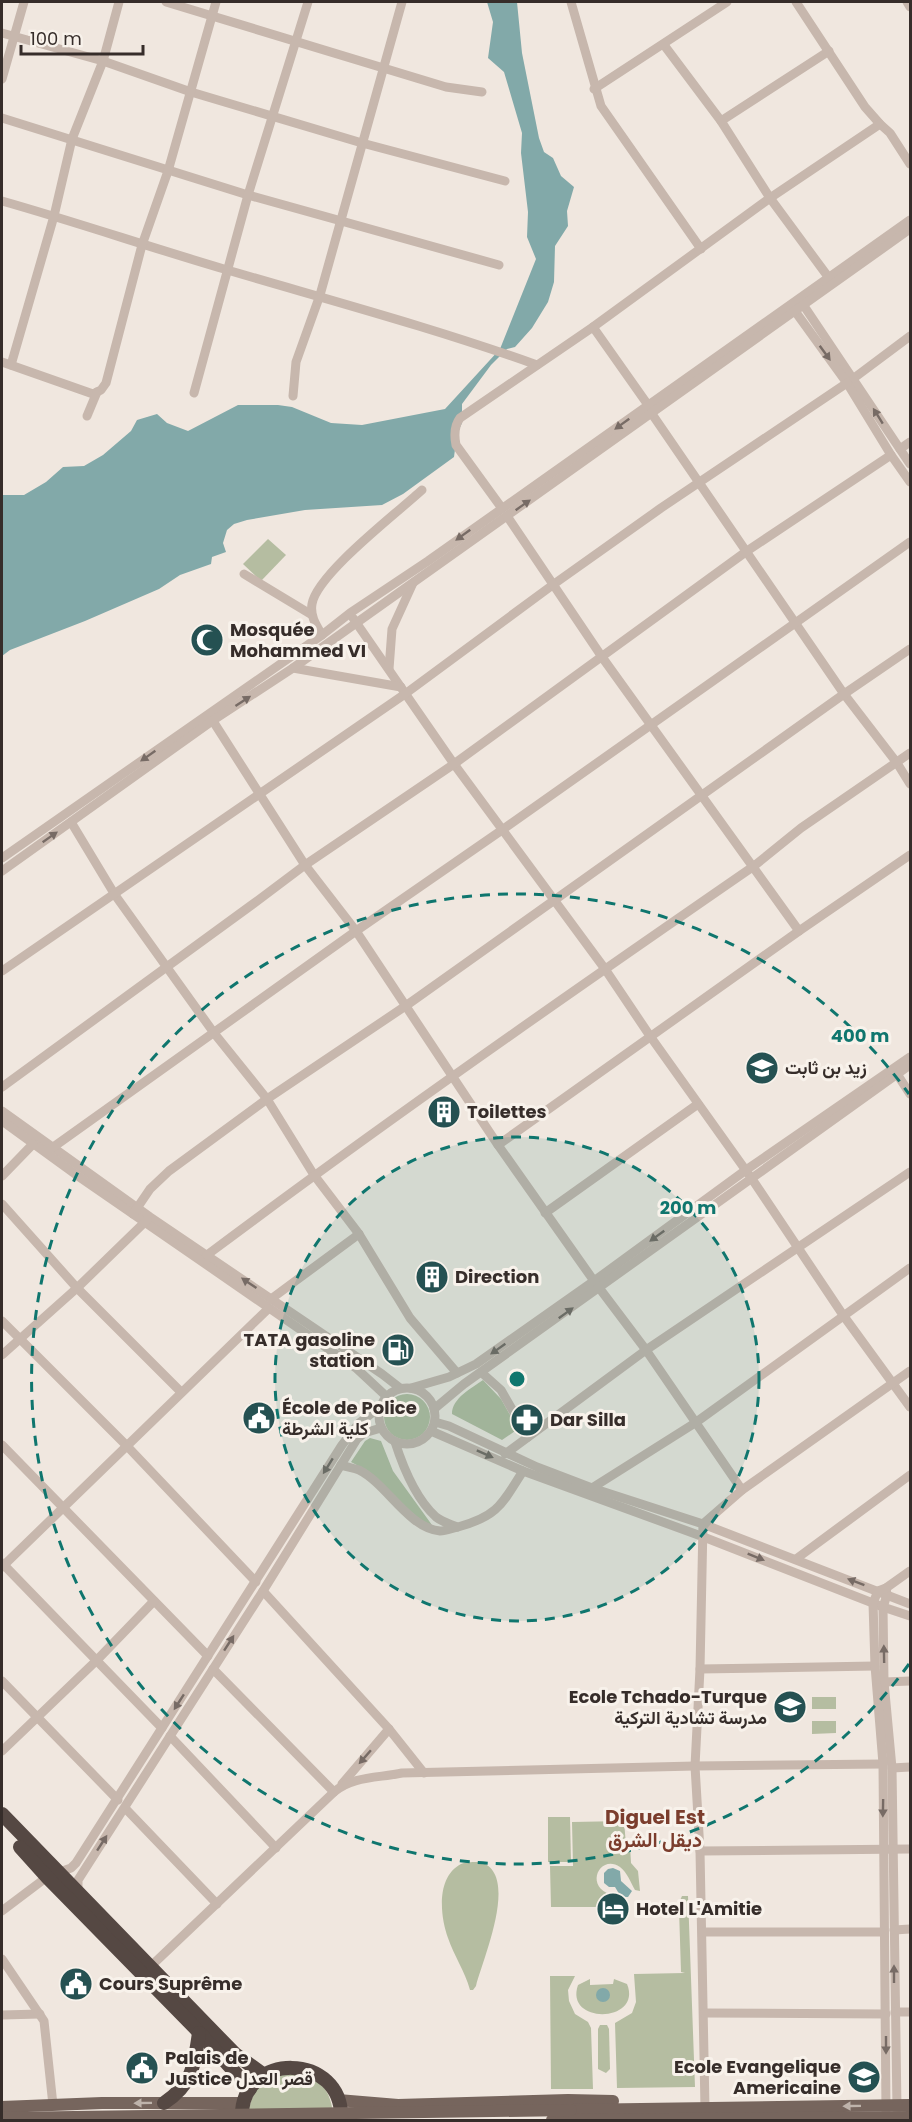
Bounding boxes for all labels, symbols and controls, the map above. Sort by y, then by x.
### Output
scale bar [21,18,142,56]
text: 100 m [30,26,82,51]
one-way arrow [819,344,831,360]
one-way arrow [873,408,884,424]
one-way arrow [615,417,630,429]
one-way arrow [515,499,531,511]
one-way arrow [455,529,470,541]
place label: Mosquée Mohammed VI [230,617,366,663]
mosque icon: Mosquée Mohammed VI [189,622,225,658]
one-way arrow [235,696,251,707]
one-way arrow [141,750,157,762]
one-way arrow [41,831,57,843]
text: 400 m [831,1023,889,1048]
school or university icon: زيد بن ثابت [744,1050,780,1086]
place label: زيد بن ثابت [785,1055,867,1080]
building icon: Toilettes [426,1094,462,1130]
place label: Toilettes [467,1099,547,1124]
text: 200 m [660,1195,716,1220]
one-way arrow [649,1229,664,1241]
building icon: Direction [414,1259,450,1295]
place label: Direction [455,1264,539,1289]
one-way arrow [241,1277,257,1289]
one-way arrow [558,1307,574,1319]
place label: TATA gasoline station [244,1327,375,1373]
fuel station icon: TATA gasoline station [380,1332,416,1368]
one-way arrow [490,1343,506,1355]
centre of rings [507,1369,527,1389]
place label: École de Police كلية الشرطة [282,1395,417,1441]
public building icon: École de Police كلية الشرطة [241,1400,277,1436]
pharmacy icon: Dar Silla [509,1402,545,1438]
place label: Dar Silla [550,1407,626,1432]
one-way arrow [476,1450,493,1459]
one-way arrow [323,1458,334,1475]
one-way arrow [747,1553,765,1562]
one-way arrow [847,1577,865,1586]
one-way arrow [224,1635,235,1652]
one-way arrow [879,1644,888,1663]
place label: Ecole Tchado-Turque مدرسة تشادية التركية [569,1684,767,1730]
school or university icon: Ecole Tchado-Turque مدرسة تشادية التركية [772,1689,808,1725]
one-way arrow [174,1694,185,1710]
one-way arrow [359,1749,372,1765]
one-way arrow [878,1799,888,1818]
district label: Diguel Est ديقل الشرق [605,1803,705,1854]
one-way arrow [96,1835,107,1851]
hotel icon: Hotel L'Amitie [595,1891,631,1927]
place label: Hotel L'Amitie [636,1896,762,1921]
one-way arrow [889,1965,899,1984]
public building icon: Cours Suprême [58,1966,94,2002]
place label: Cours Suprême [99,1971,242,1996]
one-way arrow [881,2036,891,2055]
place label: Palais de Justice قصر العدل [165,2045,313,2091]
public building icon: Palais de Justice قصر العدل [124,2050,160,2086]
place label: Ecole Evangelique Americaine [674,2054,841,2100]
school or university icon: Ecole Evangelique Americaine [846,2059,882,2095]
one-way arrow [133,2098,152,2108]
one-way arrow [843,2101,862,2110]

